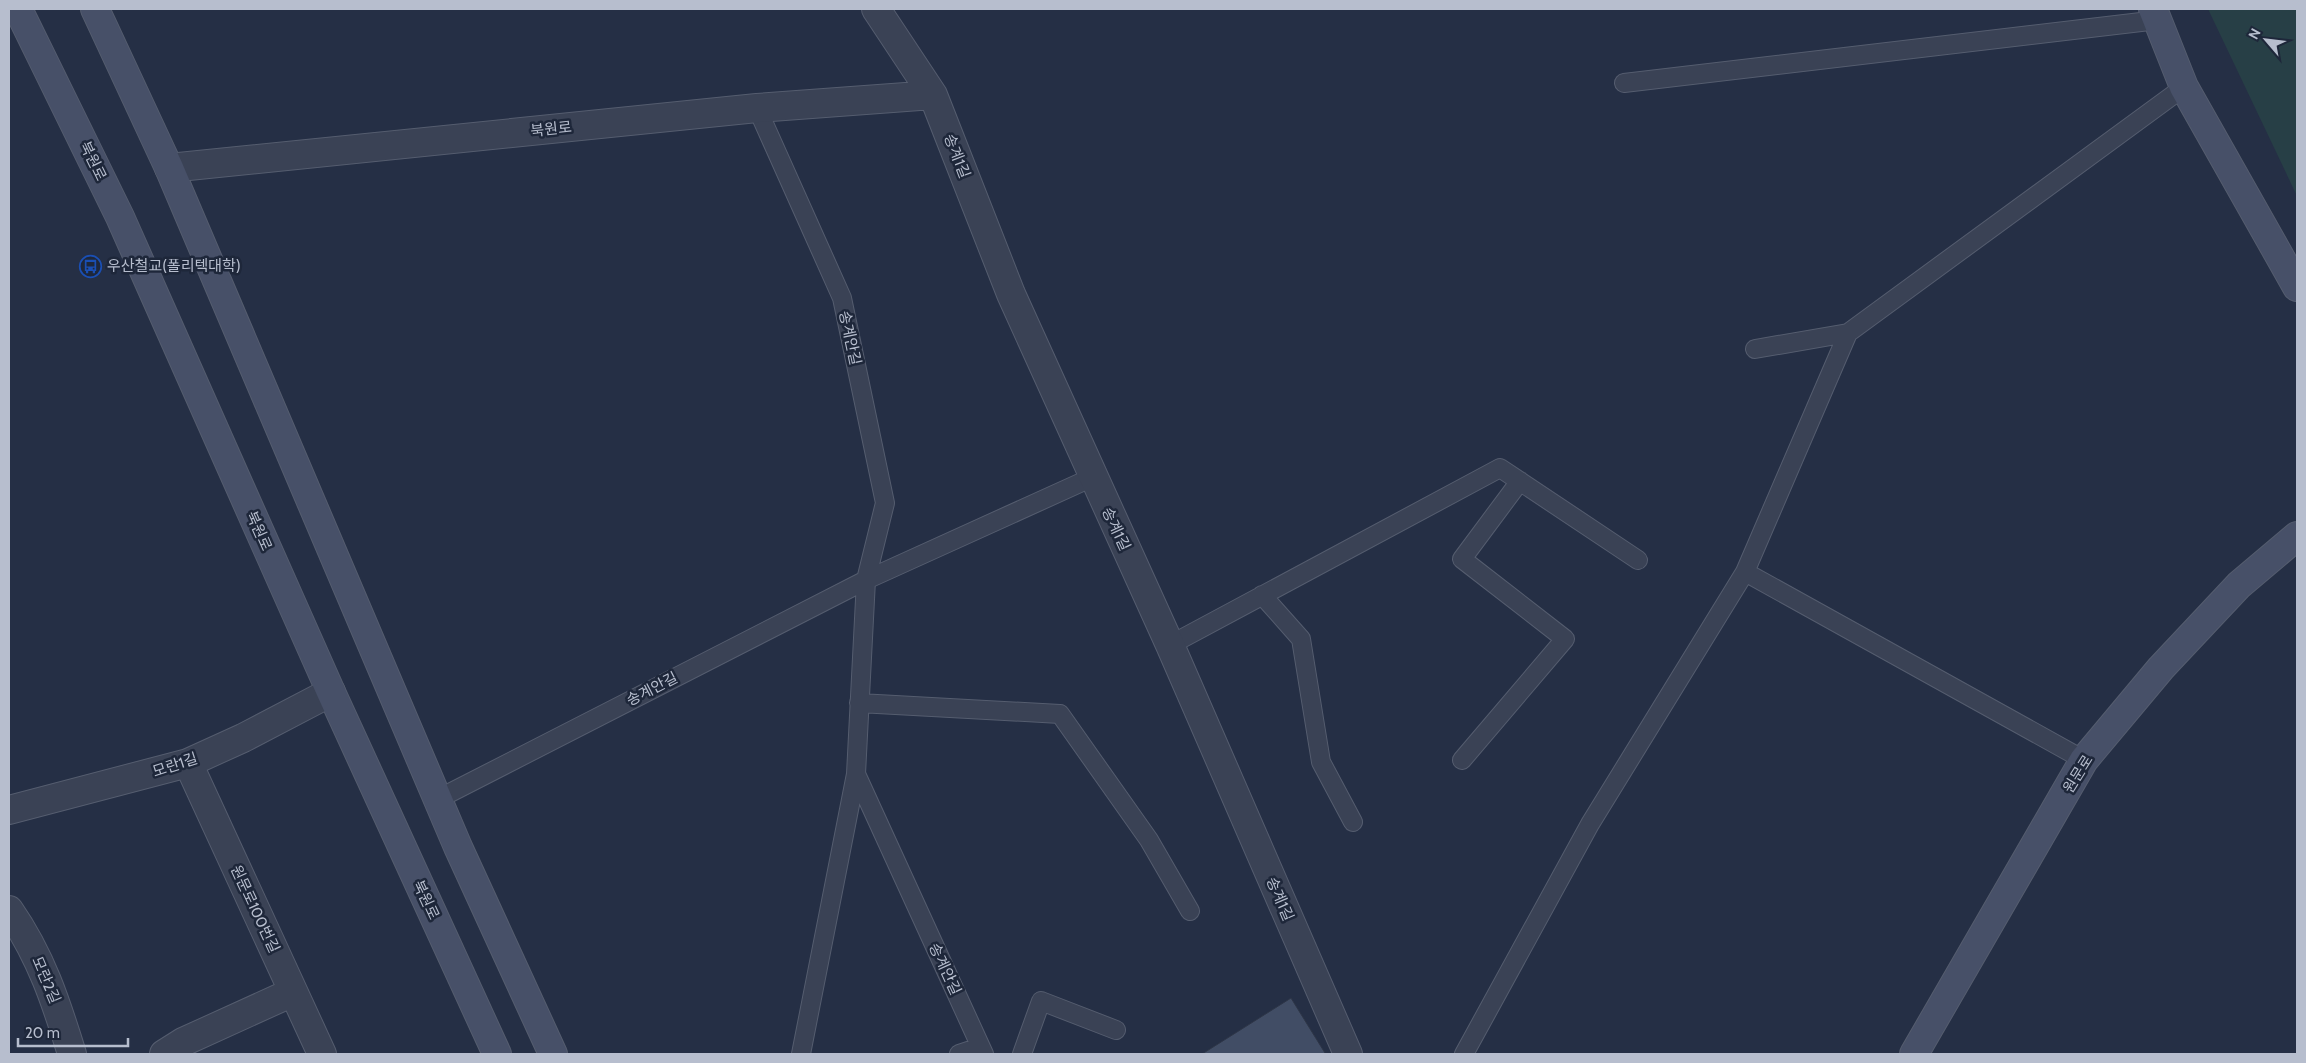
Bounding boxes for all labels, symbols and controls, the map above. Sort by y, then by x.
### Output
north arrow [2241,15,2291,65]
text: N [2244,25,2265,42]
street label: 북원로 [529,118,573,140]
street label: 송계1길 [940,131,974,181]
street label: 북원로 [76,138,110,184]
bus stop icon: 우산철교(폴리텍대학) [79,254,103,278]
place label: 우산철교(폴리텍대학) [107,257,241,275]
street label: 송계안길 [835,309,865,367]
street label: 송계1길 [1098,504,1134,554]
street label: 북원로 [242,508,276,554]
street label: 송계안길 [623,668,681,710]
street label: 모란1길 [150,749,200,781]
street label: 원문로 [2059,752,2097,796]
street label: 원문로100번길 [227,862,283,956]
street label: 송계1길 [1263,874,1297,924]
street label: 북원로 [409,877,443,923]
street label: 송계안길 [925,940,965,998]
street label: 모란2길 [28,954,64,1006]
scale bar [18,1016,128,1048]
text: 20 m [25,1024,60,1042]

